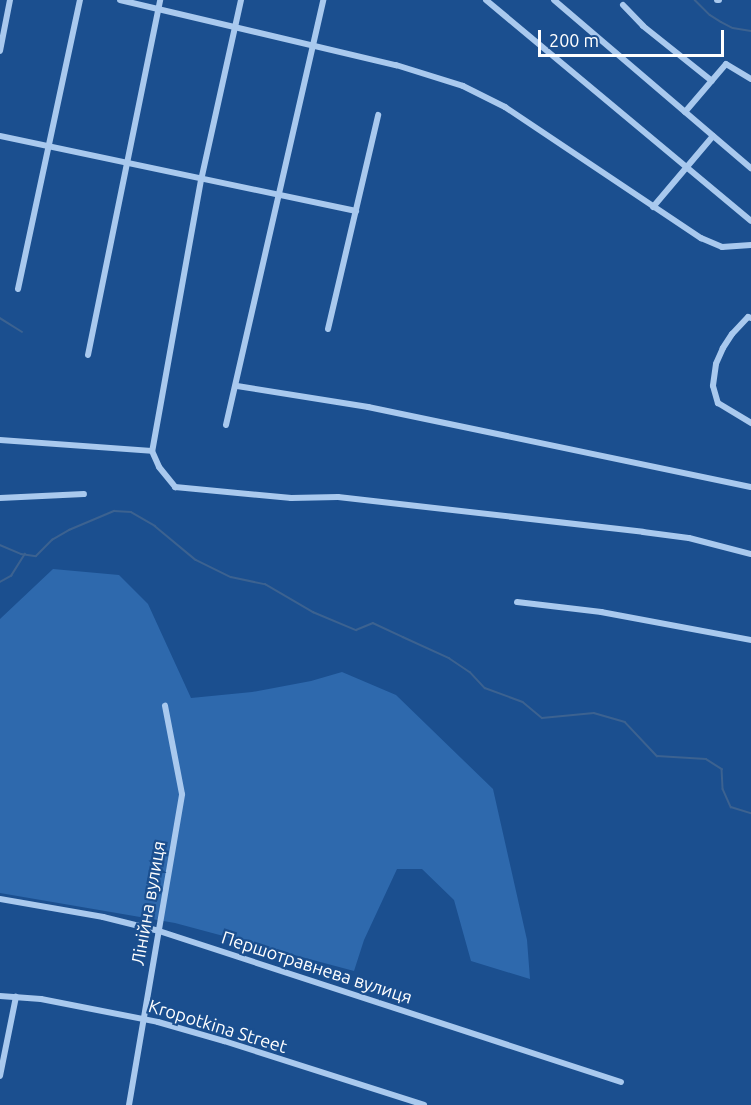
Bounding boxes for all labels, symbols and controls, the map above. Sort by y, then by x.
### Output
scale bar [541,18,727,56]
text: 200 m [549,30,599,50]
street label: Лінійна вулиця [126,839,170,967]
street label: Першотравнева вулиця [219,926,415,1008]
street label: Kropotkina Street [146,995,290,1057]

